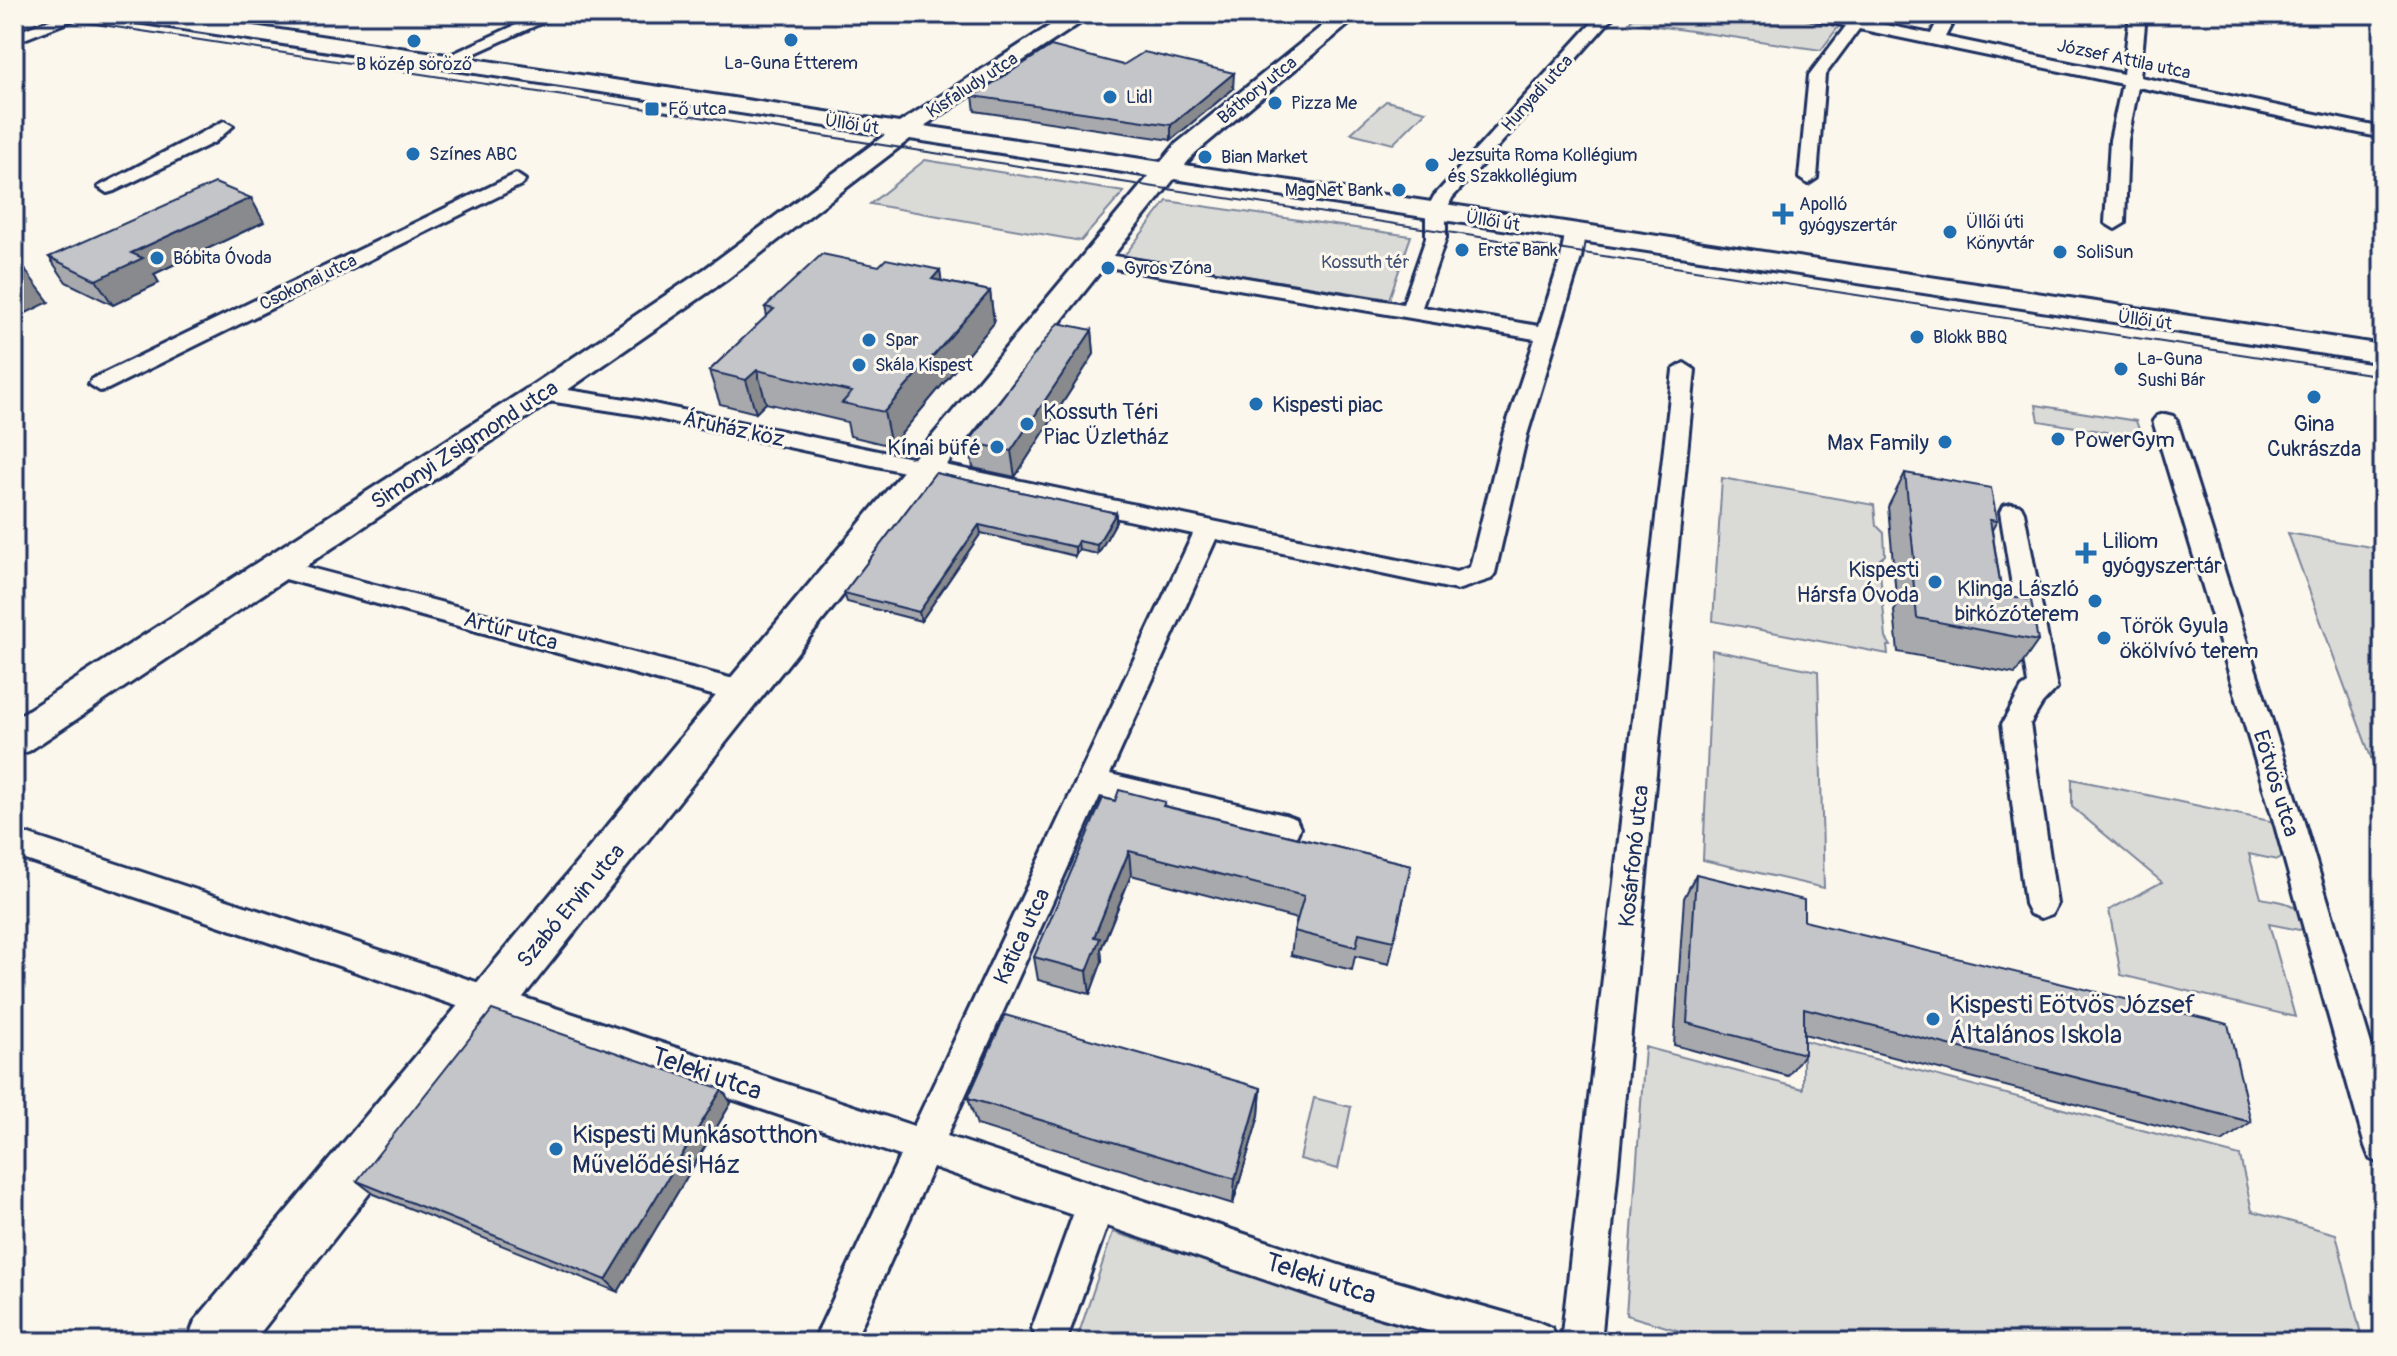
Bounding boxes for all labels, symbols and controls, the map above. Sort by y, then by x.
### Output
marker: La-Guna Étterem [782,31,800,49]
marker: B közép söröző [405,32,423,50]
street label: József Attila utca [2055,34,2193,85]
street label: Kisfaludy utca [922,47,1022,124]
street label: Hunyadi utca [1497,50,1578,137]
street label: Báthory utca [1213,51,1302,129]
place label: La-Guna Étterem [724,52,858,75]
place label: B közép söröző [356,53,472,76]
place label: Lidl [1126,86,1152,109]
marker: Lidl [1101,88,1119,106]
place label: Pizza Me [1291,92,1357,115]
marker: Pizza Me [1266,94,1284,112]
place label: Fő utca [668,98,726,121]
marker: Fő utca [643,100,661,118]
street label: Üllői út [823,109,881,140]
place label: Színes ABC [429,143,517,166]
place label: Jezsuita Roma Kollégium és Szakkollégium [1448,144,1638,188]
marker: Színes ABC [404,145,422,163]
place label: Bian Market [1221,146,1308,169]
marker: Bian Market [1196,148,1214,166]
marker: Jezsuita Roma Kollégium és Szakkollégium [1423,156,1441,174]
place label: MagNet Bank [1285,179,1383,202]
marker: MagNet Bank [1390,181,1408,199]
place label: Apolló gyógyszertár [1799,193,1898,237]
marker: Apolló gyógyszertár [1774,205,1792,223]
street label: Üllői út [1464,206,1522,237]
place label: Üllői úti Könyvtár [1966,211,2035,255]
marker: Üllői úti Könyvtár [1941,223,1959,241]
place label: Erste Bank [1478,239,1558,262]
marker: Erste Bank [1453,241,1471,259]
place label: SoliSun [2076,241,2133,264]
marker: SoliSun [2051,243,2069,261]
place label: Bóbita Óvoda [173,246,272,270]
marker: Bóbita Óvoda [148,249,166,267]
street label: Csokonai utca [256,249,361,316]
park label: Kossuth tér [1321,251,1410,274]
place label: Gyros Zóna [1124,257,1212,280]
marker: Gyros Zóna [1099,259,1117,277]
street label: Üllői út [2116,305,2174,336]
place label: Blokk BBQ [1933,326,2007,349]
marker: Blokk BBQ [1908,328,1926,346]
place label: Spar [885,329,919,352]
marker: Spar [860,331,878,349]
place label: La-Guna Sushi Bár [2137,348,2206,392]
place label: Skála Kispest [875,354,973,377]
marker: Skála Kispest [850,356,868,374]
marker: La-Guna Sushi Bár [2112,360,2130,378]
street label: Simonyi Zsigmond utca [366,374,563,516]
marker: Gina Cukrászda [2305,388,2323,406]
place label: Kispesti piac [1272,391,1383,419]
marker: Kispesti piac [1247,395,1265,413]
place label: Kossuth Téri Piac Üzletház [1043,398,1169,451]
street label: Áruház köz [680,405,787,453]
place label: Gina Cukrászda [2267,410,2361,463]
marker: Kossuth Téri Piac Üzletház [1018,415,1036,433]
place label: PowerGym [2074,426,2175,454]
place label: Max Family [1827,429,1929,457]
marker: PowerGym [2049,430,2067,448]
marker: Max Family [1936,433,1954,451]
place label: Kínai büfé [887,434,981,462]
marker: Kínai büfé [988,438,1006,456]
place label: Liliom gyógyszertár [2102,527,2222,580]
marker: Liliom gyógyszertár [2077,544,2095,562]
place label: Kispesti Hársfa Óvoda [1796,556,1919,609]
marker: Kispesti Hársfa Óvoda [1926,573,1944,591]
place label: Klinga László birkózóterem [1954,575,2079,628]
marker: Klinga László birkózóterem [2086,592,2104,610]
street label: Artúr utca [461,605,561,657]
place label: Török Gyula ökölvívó terem [2120,612,2259,665]
marker: Török Gyula ökölvívó terem [2095,629,2113,647]
street label: Eötvös utca [2247,726,2306,840]
street label: Kosárfonó utca [1613,784,1655,929]
street label: Szabó Ervin utca [511,838,631,973]
street label: Katica utca [987,884,1056,989]
place label: Kispesti Eötvös József Általános Iskola [1949,989,2195,1051]
marker: Kispesti Eötvös József Általános Iskola [1924,1010,1942,1028]
street label: Teleki utca [647,1040,766,1108]
place label: Kispesti Munkásotthon Művelődési Ház [572,1119,818,1181]
marker: Kispesti Munkásotthon Művelődési Ház [547,1140,565,1158]
street label: Teleki utca [1261,1246,1380,1312]

